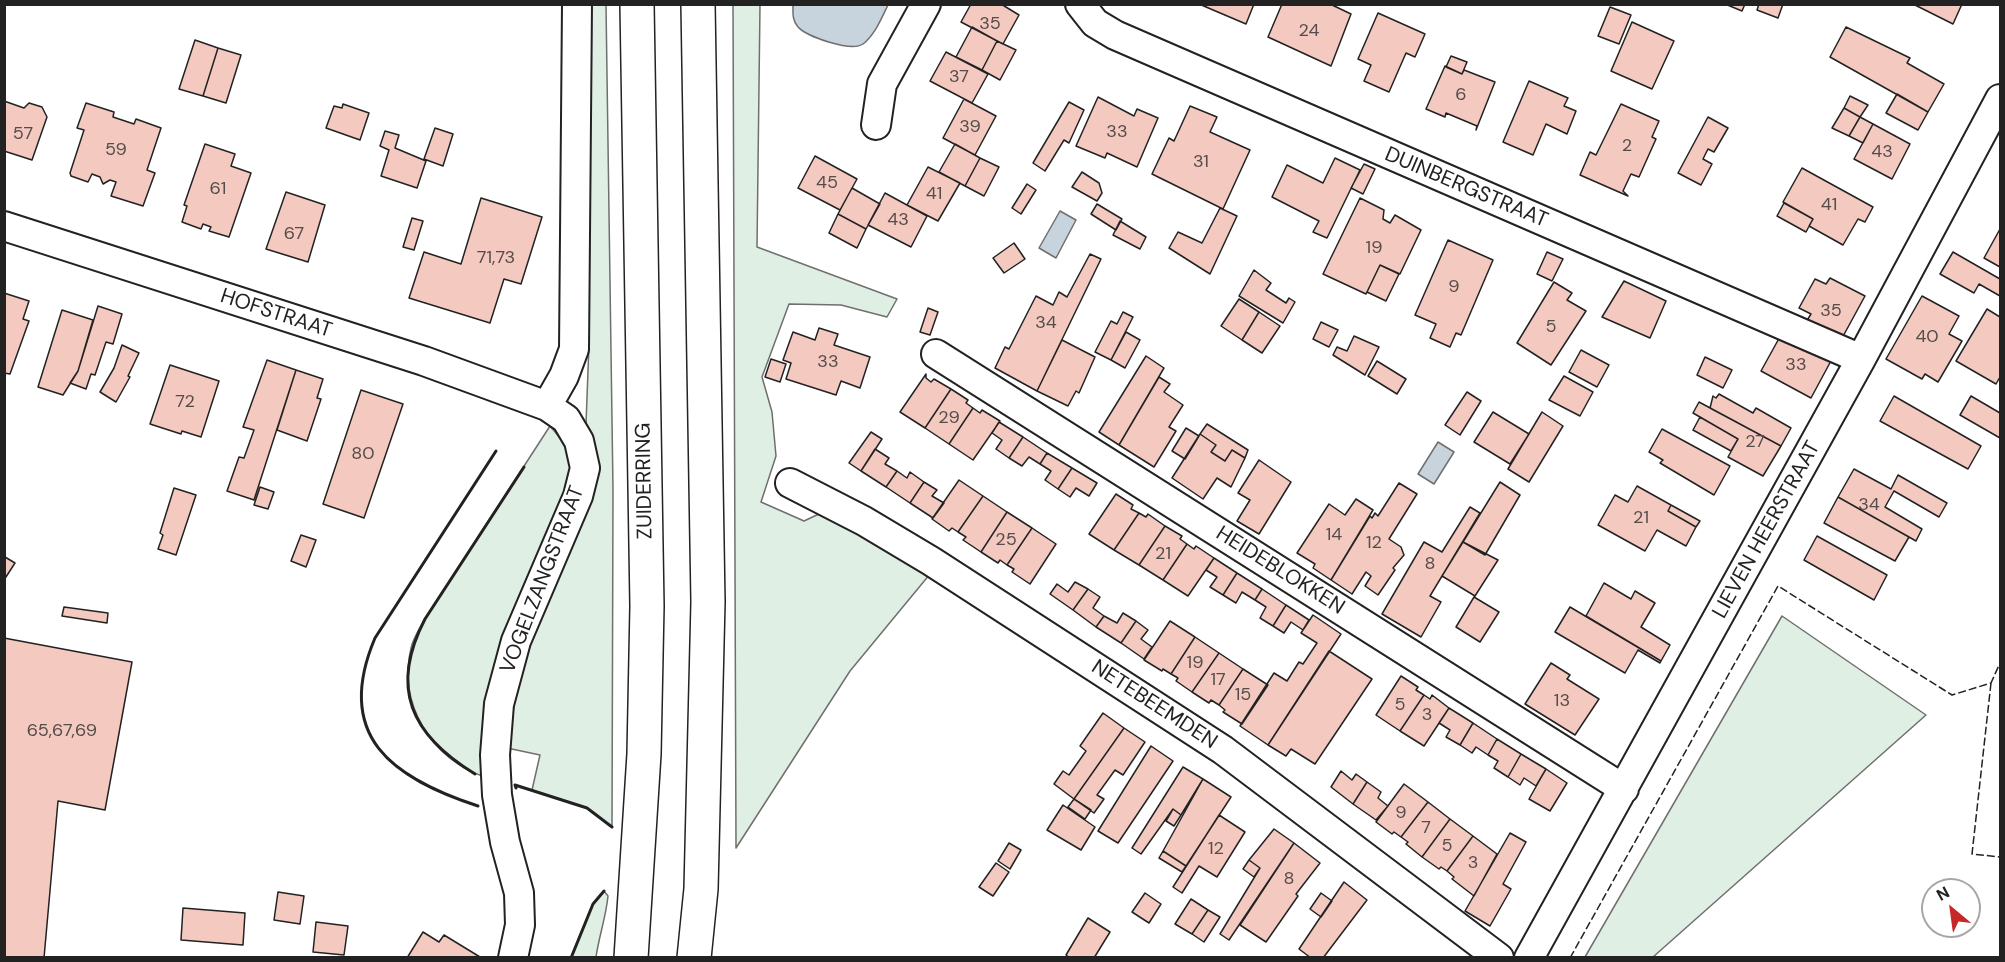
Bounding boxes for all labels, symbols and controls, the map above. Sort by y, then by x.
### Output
house number: 35 [979,13,1001,35]
house number: 24 [1299,20,1319,42]
house number: 37 [949,66,969,88]
house number: 6 [1455,84,1467,106]
house number: 39 [959,116,981,138]
house number: 33 [1106,121,1128,143]
house number: 57 [13,123,33,145]
house number: 2 [1622,135,1632,157]
house number: 59 [105,139,127,161]
house number: 43 [1871,141,1893,163]
street label: DUINBERGSTRAAT [1381,142,1551,234]
house number: 31 [1193,151,1209,173]
house number: 45 [816,172,838,194]
house number: 61 [210,178,226,200]
house number: 41 [926,183,942,205]
house number: 41 [1821,194,1837,216]
house number: 43 [887,209,909,231]
house number: 67 [284,223,304,245]
house number: 19 [1366,237,1382,259]
house number: 71,73 [477,247,515,269]
house number: 9 [1448,276,1460,298]
street label: HOFSTRAAT [217,284,335,344]
house number: 35 [1820,300,1842,322]
house number: 34 [1035,312,1057,334]
house number: 5 [1546,316,1556,338]
house number: 40 [1915,326,1939,348]
house number: 33 [817,351,839,373]
house number: 33 [1785,354,1807,376]
house number: 72 [175,391,195,413]
house number: 29 [938,407,960,429]
street label: ZUIDERRING [631,422,659,540]
house number: 27 [1745,431,1765,453]
street label: LIEVEN HEERSTRAAT [1708,437,1826,623]
house number: 80 [351,443,375,465]
street label: VOGELZANGSTRAAT [496,483,590,677]
house number: 34 [1858,494,1880,516]
house number: 21 [1633,507,1649,529]
street label: HEIDEBLOKKEN [1211,521,1349,621]
house number: 14 [1326,524,1342,546]
house number: 25 [995,529,1017,551]
house number: 12 [1366,532,1382,554]
house number: 21 [1155,543,1171,565]
house number: 8 [1425,553,1435,575]
house number: 19 [1187,652,1203,674]
street label: NETEBEEMDEN [1086,655,1222,755]
house number: 17 [1210,669,1226,691]
house number: 15 [1235,684,1251,706]
house number: 13 [1554,690,1570,712]
house number: 5 [1395,694,1405,716]
house number: 3 [1422,704,1432,726]
house number: 65,67,69 [27,720,97,742]
house number: 9 [1395,802,1407,824]
house number: 7 [1421,817,1431,839]
house number: 5 [1442,835,1452,857]
house number: 12 [1208,838,1224,860]
house number: 3 [1468,852,1478,874]
house number: 8 [1284,868,1294,890]
north arrow [1921,878,1981,938]
text: N [1933,882,1953,906]

